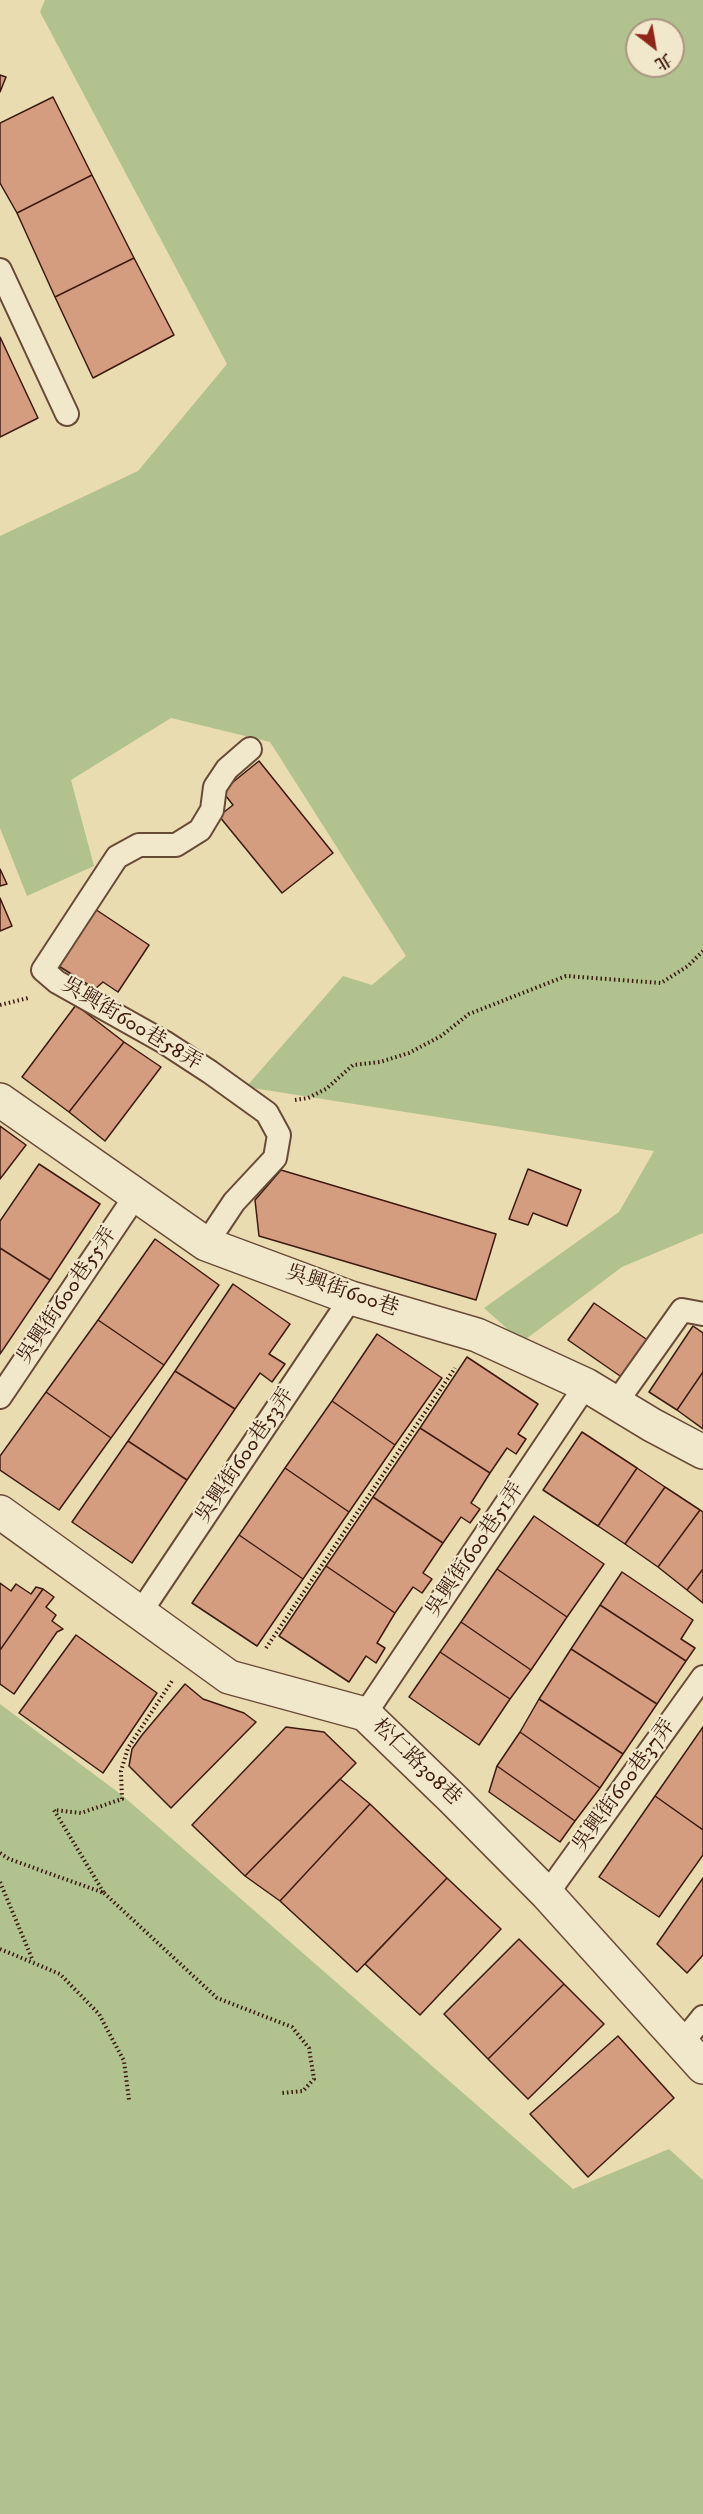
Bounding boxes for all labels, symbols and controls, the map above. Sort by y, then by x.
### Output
north arrow [625,18,685,78]
text: 北 [651,49,675,74]
street label: 吳興街600巷58弄 [56,973,206,1077]
street label: 吳興街600巷55弄 [13,1223,123,1369]
street label: 吳興街600巷 [282,1261,402,1323]
street label: 吳興街600巷53弄 [192,1384,300,1528]
street label: 吳興街600巷51弄 [422,1478,530,1622]
street label: 松仁路308巷 [366,1714,466,1812]
street label: 吳興街600巷37弄 [569,1715,681,1857]

